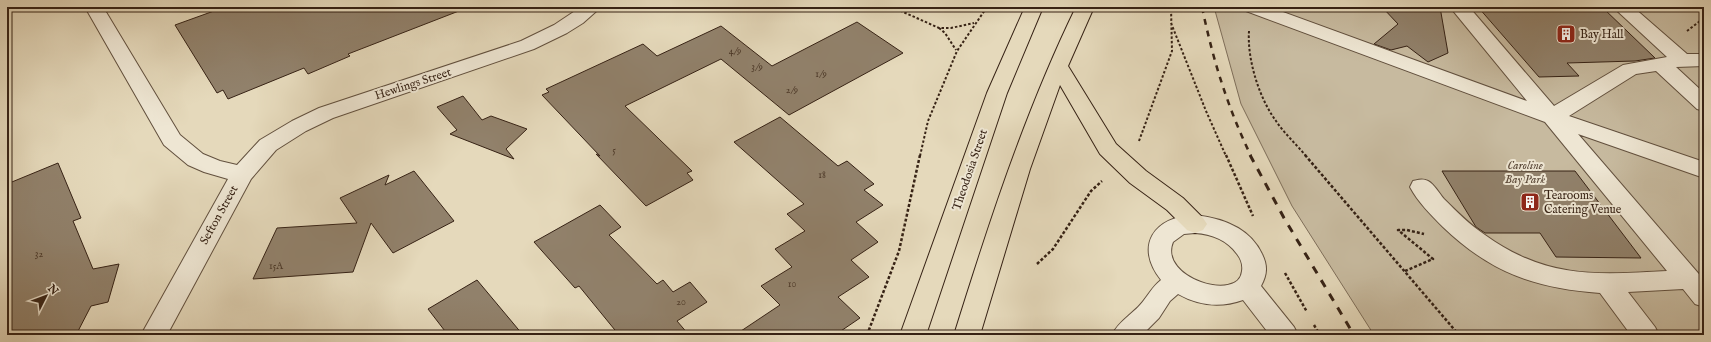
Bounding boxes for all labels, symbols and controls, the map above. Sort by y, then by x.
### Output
building icon: Bay Hall [1555,23,1577,45]
place label: Bay Hall [1580,27,1624,42]
house number: 4/9 [729,45,741,58]
house number: 3/9 [751,61,763,74]
street label: Hewlings Street [373,65,453,103]
house number: 1/9 [815,68,827,81]
house number: 2/9 [786,84,798,97]
street label: Theodosia Street [949,127,991,213]
house number: 5 [612,144,616,157]
park label: Caroline Bay Park [1505,158,1545,187]
house number: 18 [818,169,826,182]
street label: Sefton Street [197,183,241,247]
place label: Tearooms Catering Venue [1544,188,1622,217]
building icon: Tearooms Catering Venue [1519,191,1541,213]
house number: 32 [35,248,44,261]
house number: 15A [269,260,283,273]
north arrow [26,276,66,316]
house number: 10 [788,278,796,291]
text: N [44,281,61,299]
house number: 20 [676,296,686,309]

